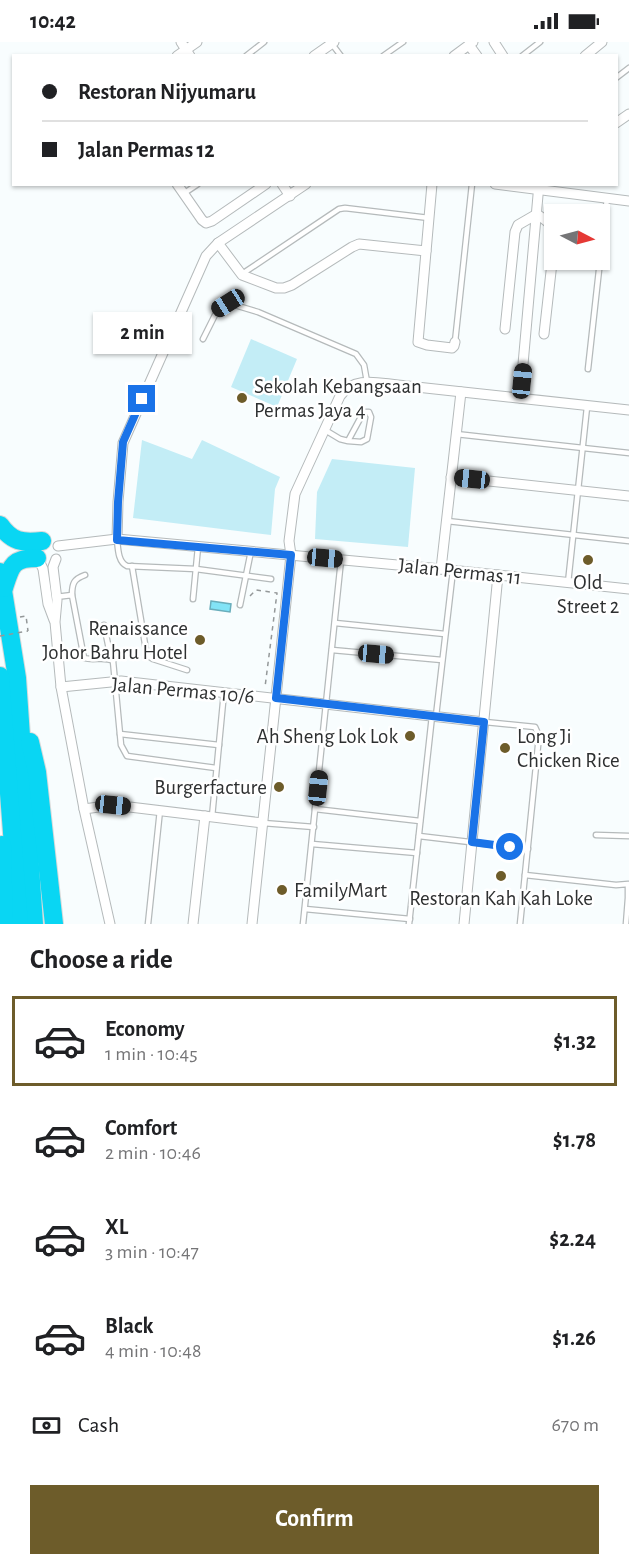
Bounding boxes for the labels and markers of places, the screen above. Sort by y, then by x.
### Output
place label: Sekolah Kebangsaan Permas Jaya 4 [254,376,422,421]
marker: Sekolah Kebangsaan Permas Jaya 4 [235,391,249,405]
marker: Old Street 2 [581,553,595,567]
place label: Old Street 2 [557,572,619,617]
place label: Renaissance Johor Bahru Hotel [42,618,188,663]
marker: Renaissance Johor Bahru Hotel [193,633,207,647]
place label: Ah Sheng Lok Lok [257,726,398,747]
place label: Long Ji Chicken Rice [517,726,620,771]
marker: Ah Sheng Lok Lok [403,729,417,743]
marker: Long Ji Chicken Rice [498,741,512,755]
place label: Burgerfacture [154,777,267,798]
marker: Burgerfacture [272,780,286,794]
marker: Restoran Kah Kah Loke [494,869,508,883]
place label: FamilyMart [294,880,387,901]
marker: FamilyMart [275,883,289,897]
place label: Restoran Kah Kah Loke [409,888,593,909]

